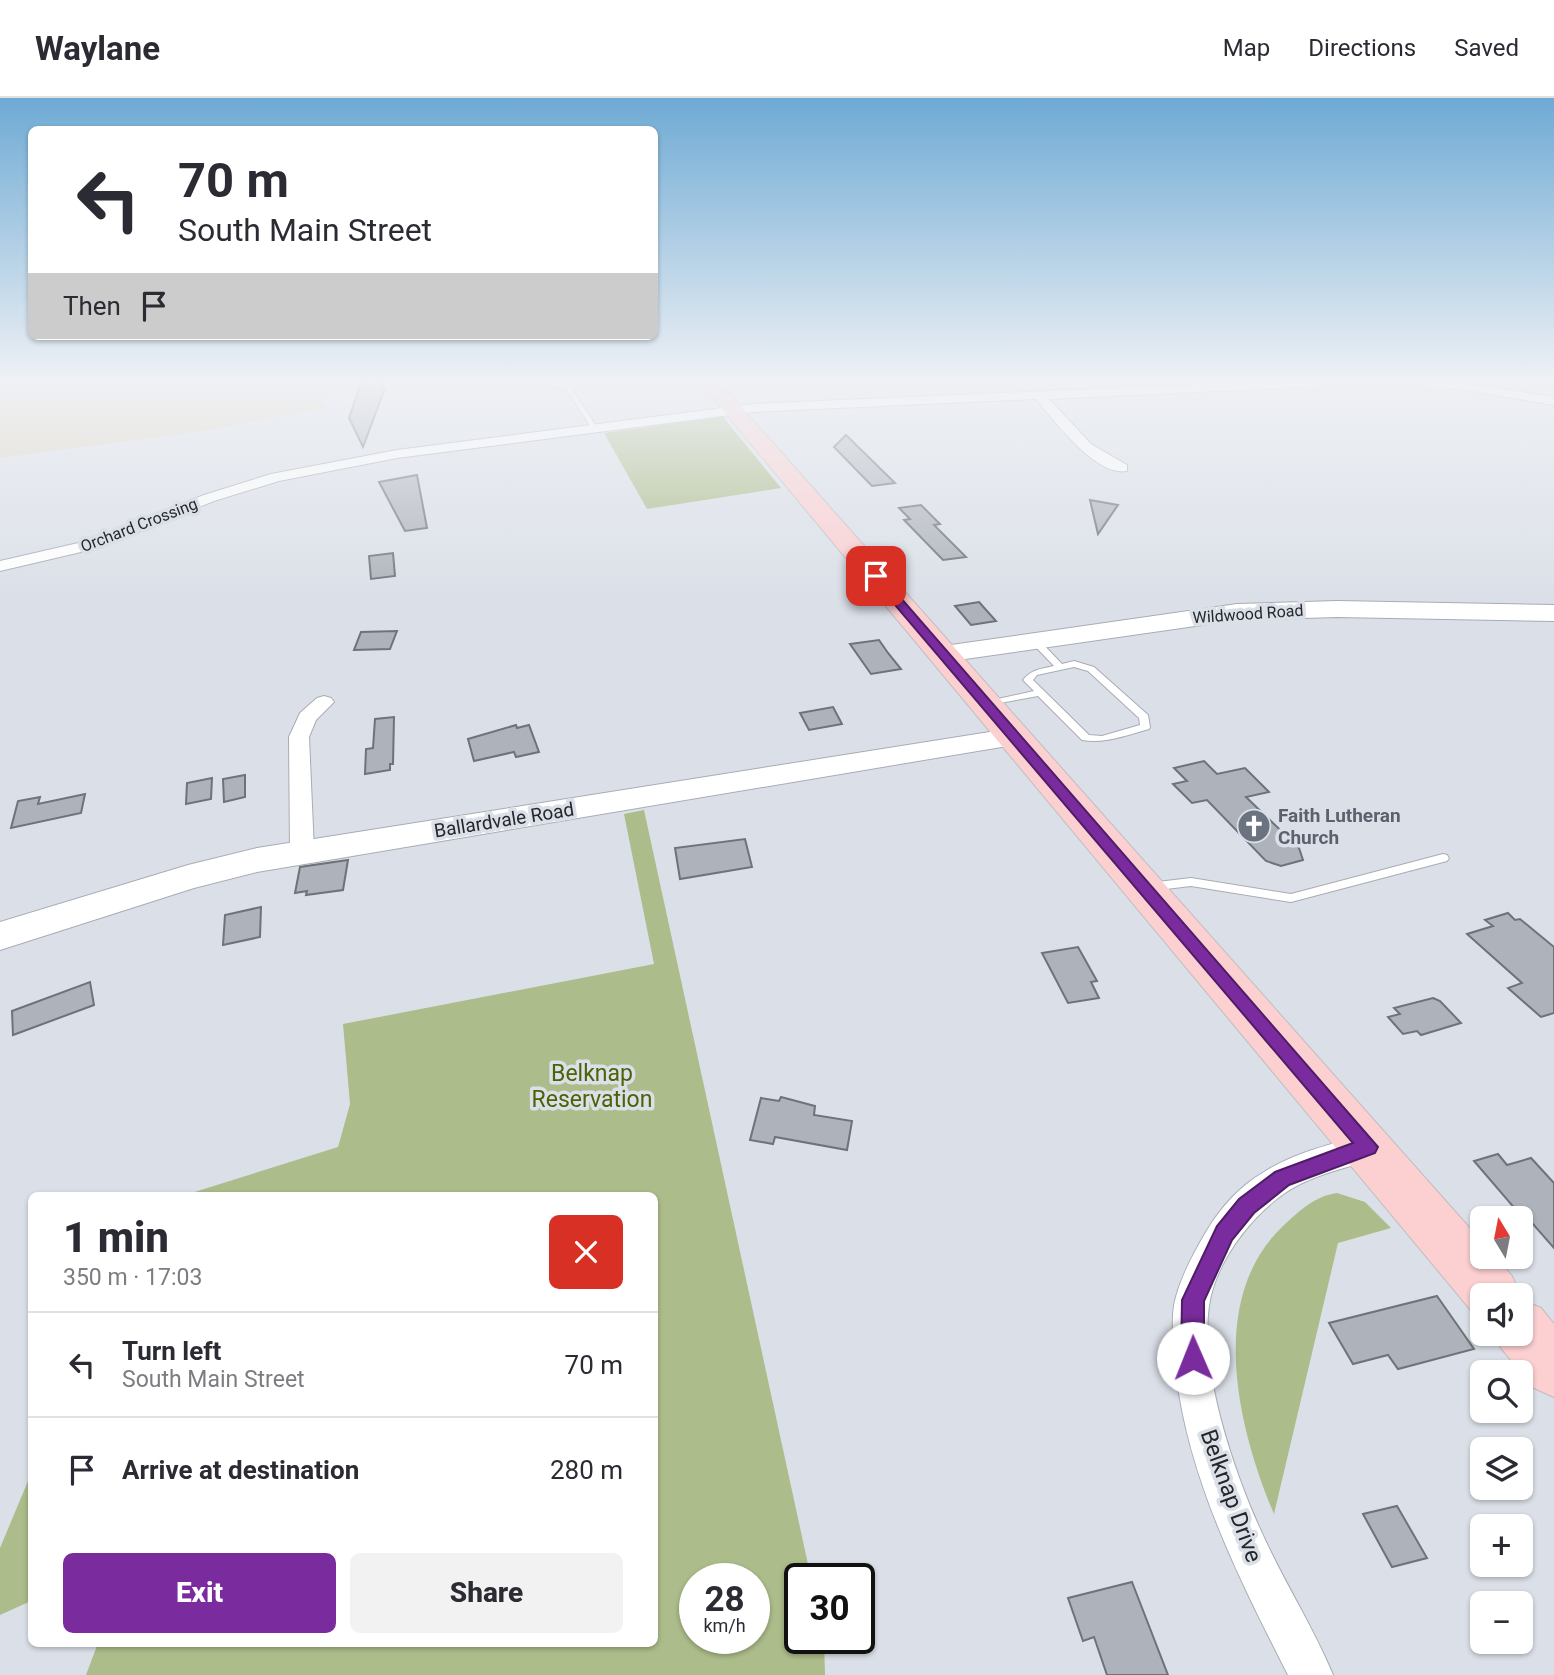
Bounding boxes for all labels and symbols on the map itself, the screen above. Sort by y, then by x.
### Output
street label: Orchard Crossing [78,494,200,556]
pin [846,546,906,606]
street label: Wildwood Road [1192,601,1304,627]
street label: Ballardvale Road [432,798,576,842]
place label: Faith Lutheran Church [1278,804,1401,849]
church icon: Faith Lutheran Church [1235,807,1273,845]
park label: Belknap Reservation [532,1060,652,1113]
north arrow [1470,1206,1533,1269]
position arrow [1156,1321,1230,1395]
street label: Belknap Drive [1194,1426,1268,1566]
speed limit sign: 30 [784,1563,875,1654]

